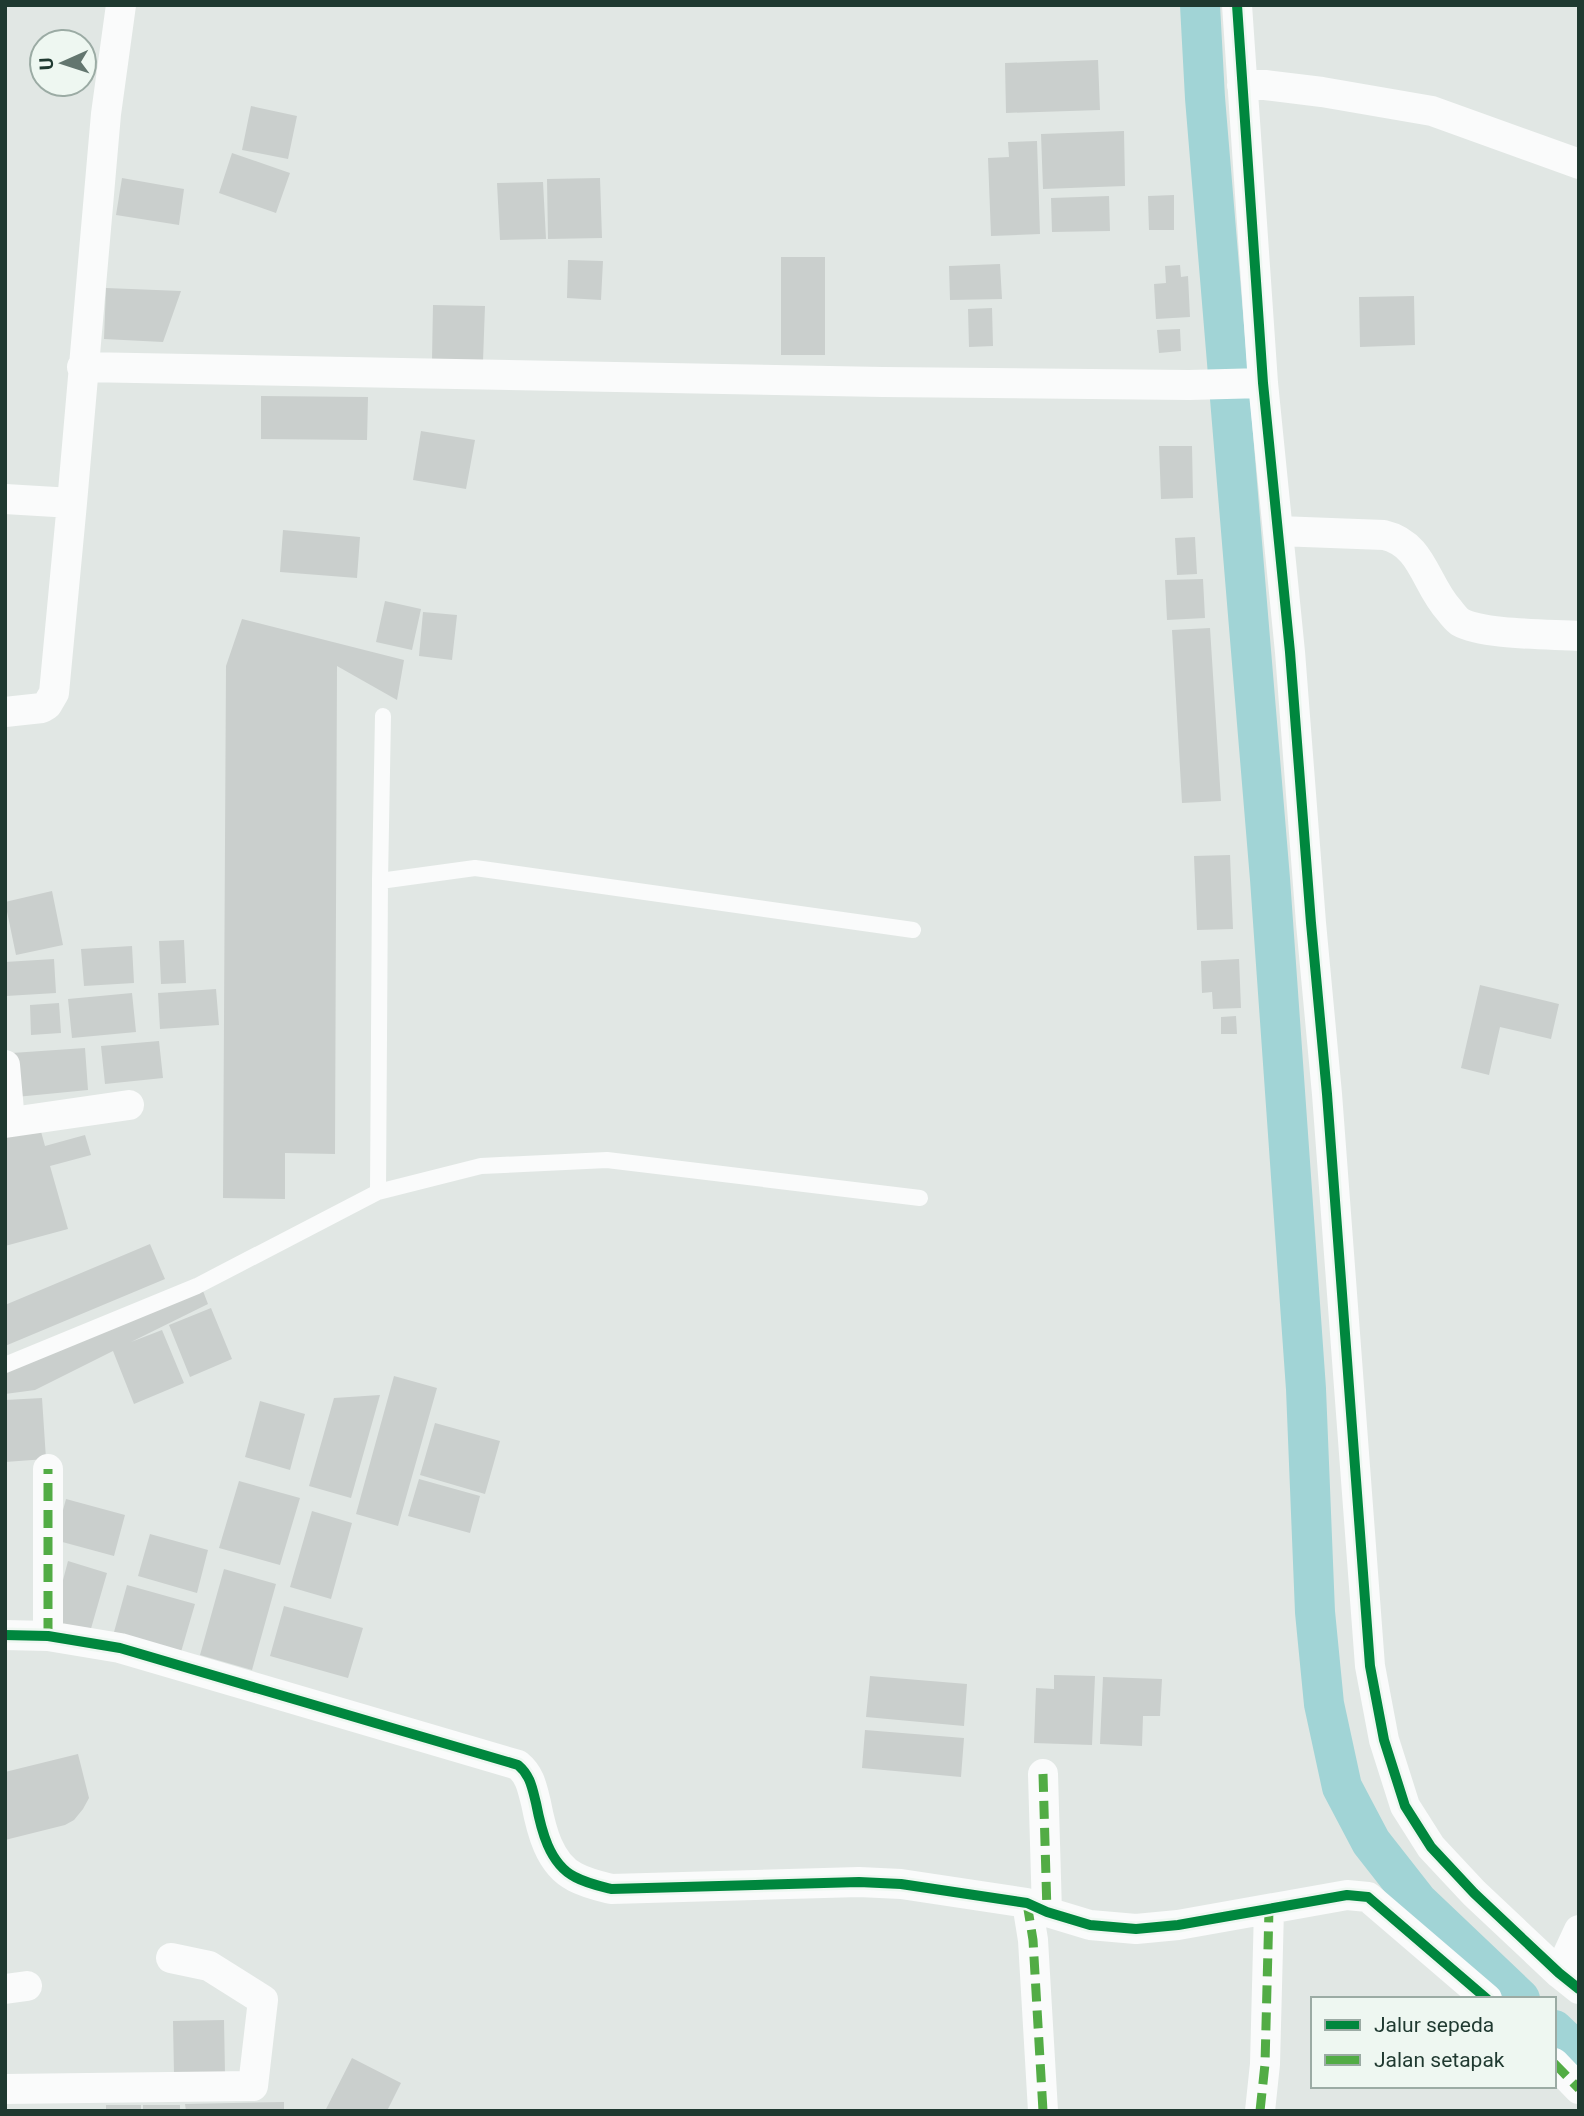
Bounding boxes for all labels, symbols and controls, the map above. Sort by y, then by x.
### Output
north arrow [28,28,98,98]
text: U [35,57,58,71]
legend [1311,1997,1556,2088]
text: Jalur sepeda [1374,2013,1494,2037]
text: Jalan setapak [1374,2048,1505,2072]

